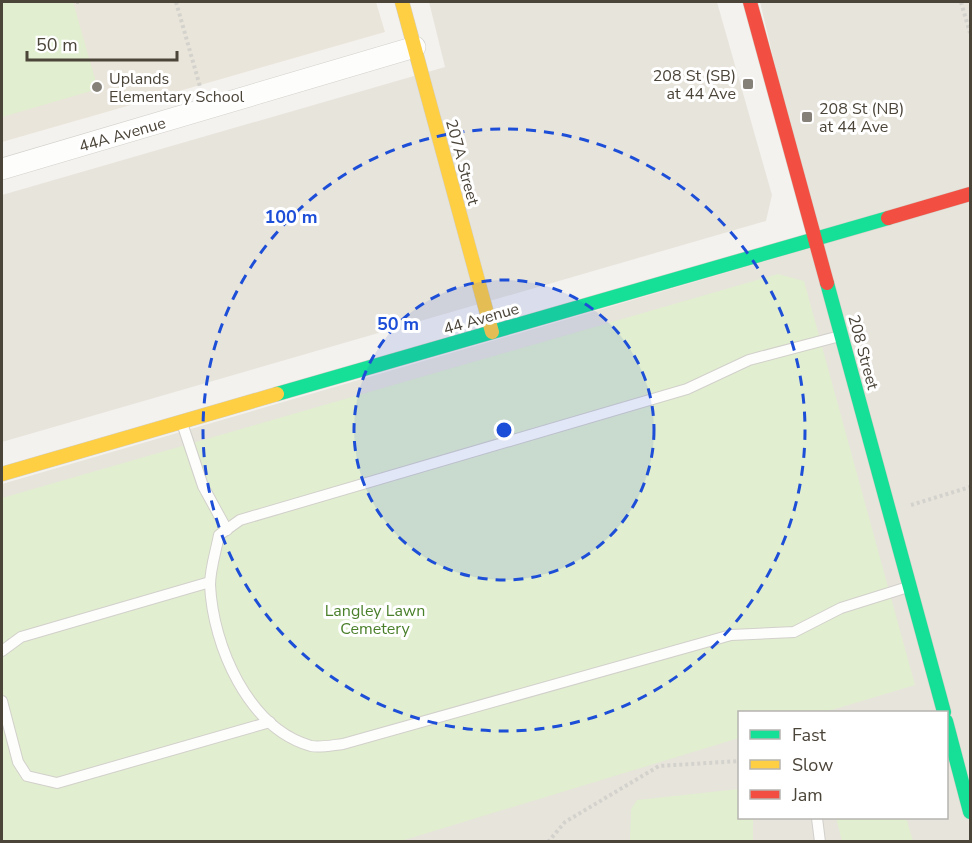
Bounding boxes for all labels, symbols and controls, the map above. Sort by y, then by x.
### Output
scale bar [27,24,177,62]
text: 50 m [36,33,78,57]
place label: 208 St (SB) at 44 Ave [653,65,736,105]
place label: Uplands Elementary School [109,68,245,108]
marker: 208 St (SB) at 44 Ave [741,77,755,91]
marker: Uplands Elementary School [90,80,104,94]
place label: 208 St (NB) at 44 Ave [819,98,904,138]
marker: 208 St (NB) at 44 Ave [800,110,814,124]
street label: 44A Avenue [76,112,168,158]
street label: 207A Street [440,117,484,208]
text: 100 m [264,205,318,229]
street label: 44 Avenue [441,298,522,340]
text: 50 m [377,312,419,336]
street label: 208 Street [842,312,884,392]
centre of rings [494,420,514,440]
park label: Langley Lawn Cemetery [325,600,425,640]
legend [738,711,948,819]
text: Fast [792,723,827,747]
text: Slow [792,753,833,777]
text: Jam [791,783,823,807]

